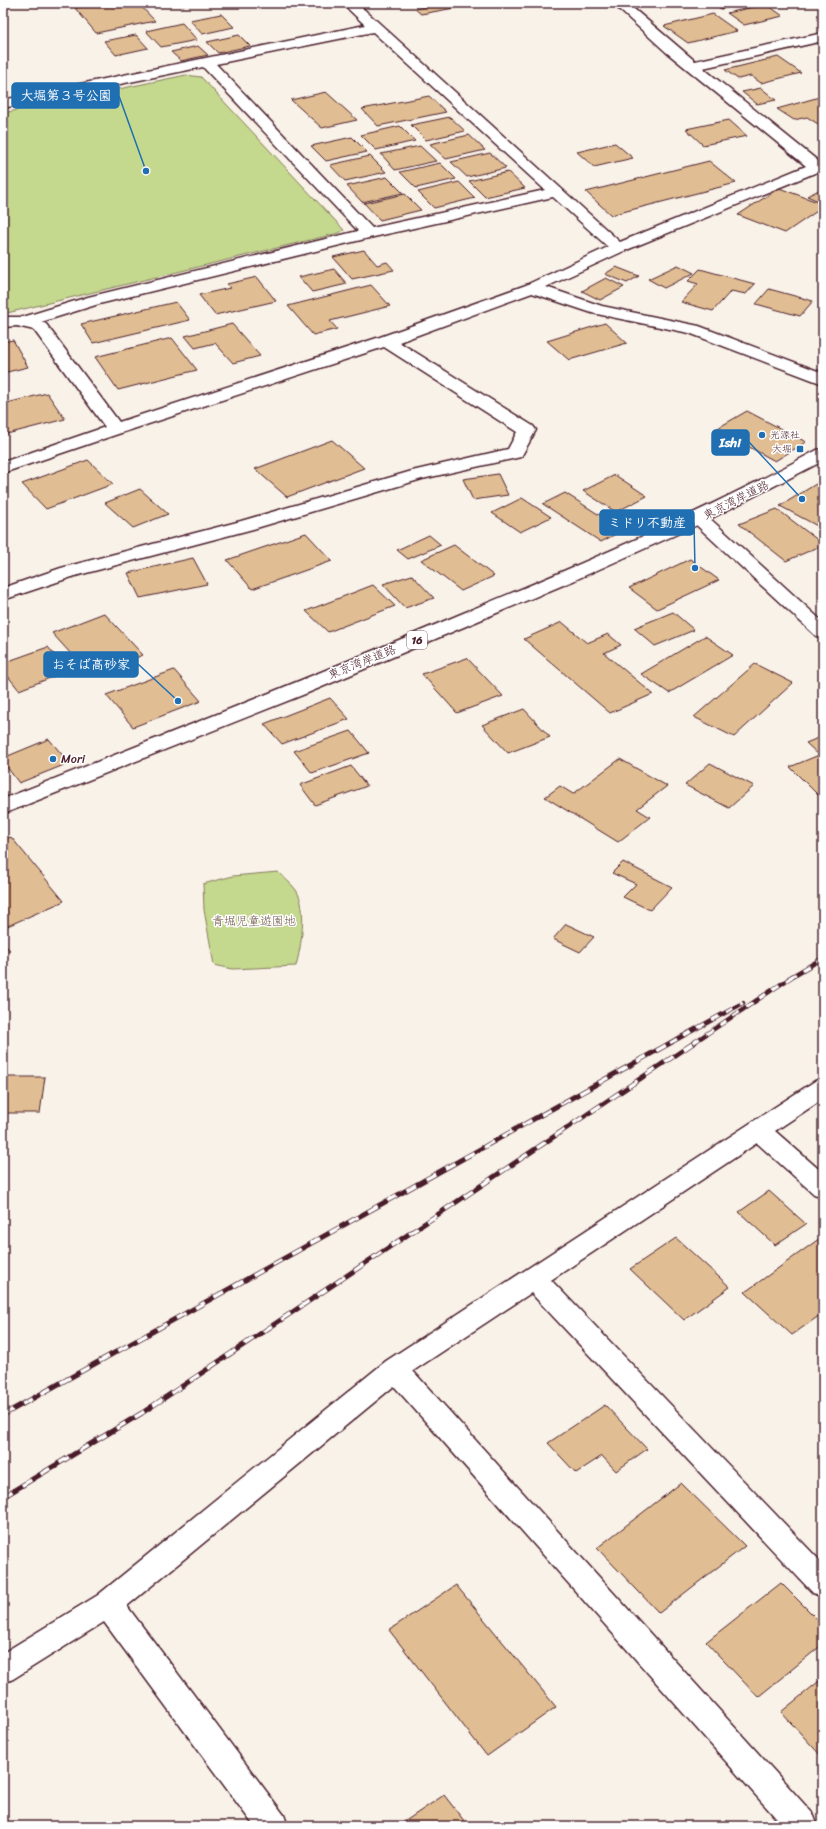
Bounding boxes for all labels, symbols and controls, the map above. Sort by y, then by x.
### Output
callout: 大堀第３号公園 [12,83,119,108]
text: 大堀第３号公園 [20,84,112,107]
place label: 光源社 [770,426,800,444]
callout: Ishi [712,430,749,455]
marker: 光源社 [757,430,767,440]
text: Ishi [718,431,742,454]
place label: 大堀 [772,440,792,458]
marker: 大堀 [795,444,805,454]
street label: 東京湾岸道路 [699,474,773,526]
callout: ミドリ不動産 [600,510,694,535]
text: ミドリ不動産 [608,511,686,534]
road number: 16 [407,631,427,649]
street label: 東京湾岸道路 [324,638,400,686]
callout: おそば高砂家 [44,652,138,677]
text: おそば高砂家 [52,653,130,676]
place label: Mori [61,748,86,770]
marker: Mori [48,754,58,764]
park label: 青堀児童遊園地 [212,910,296,932]

